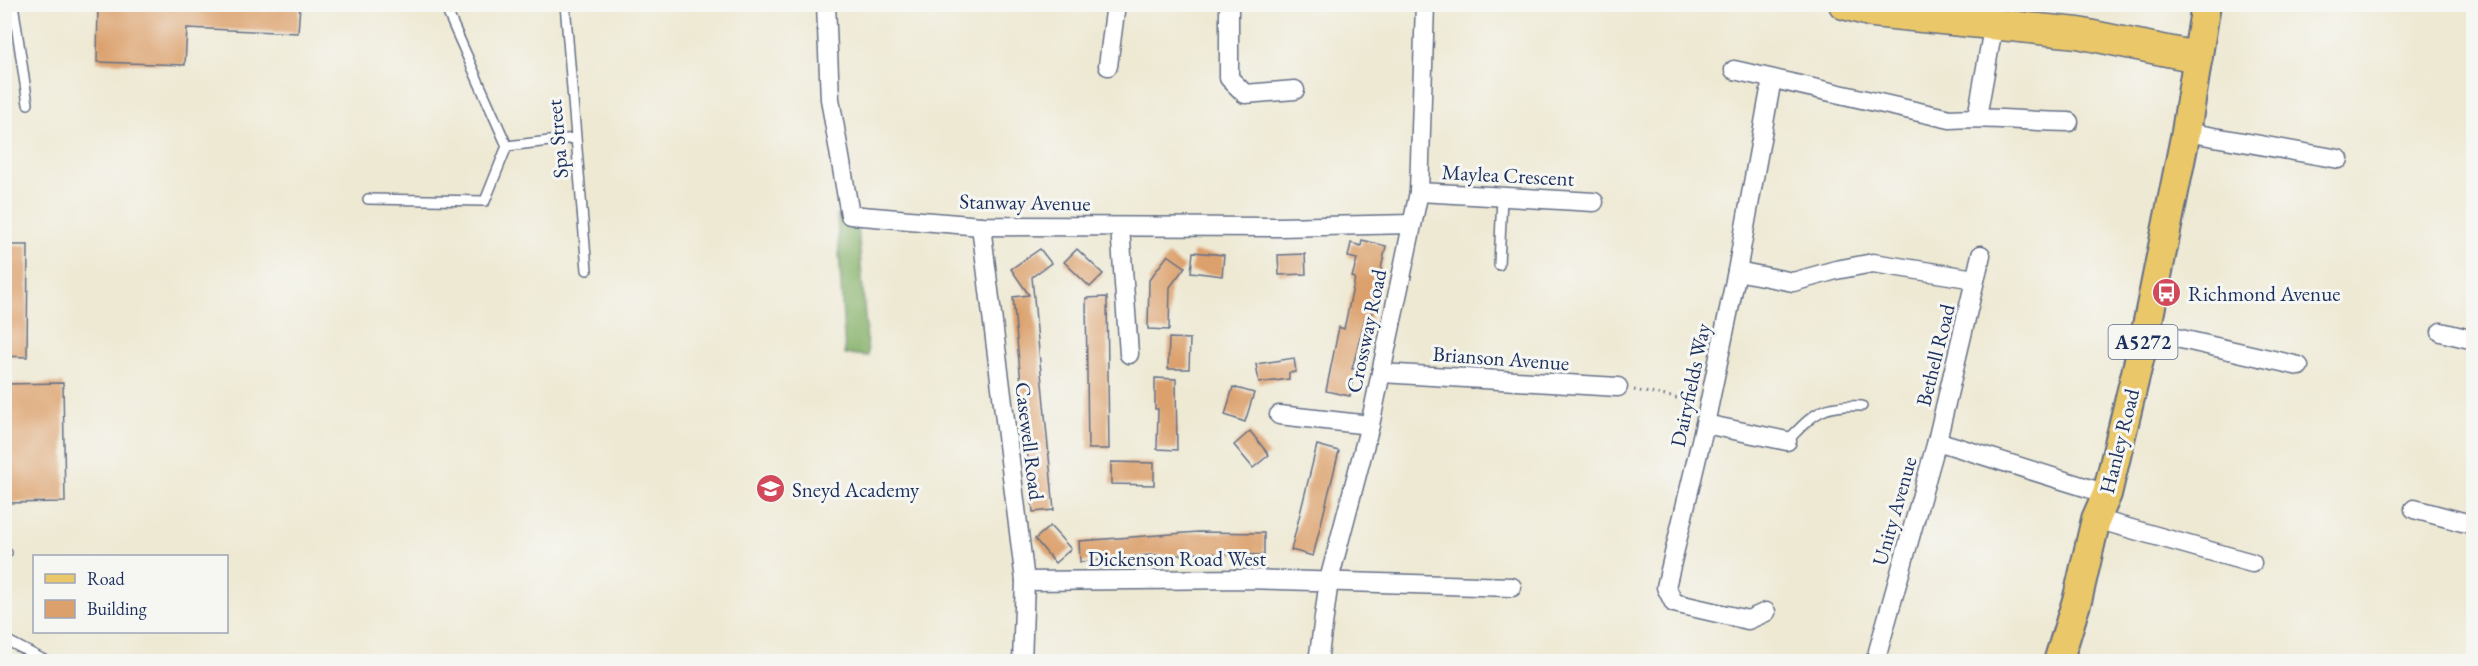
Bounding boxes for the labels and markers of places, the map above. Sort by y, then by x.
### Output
bus stop icon: Richmond Avenue [2151,277,2183,309]
place label: Richmond Avenue [2188,280,2340,307]
school or university icon: Sneyd Academy [755,473,787,505]
place label: Sneyd Academy [792,476,920,503]

